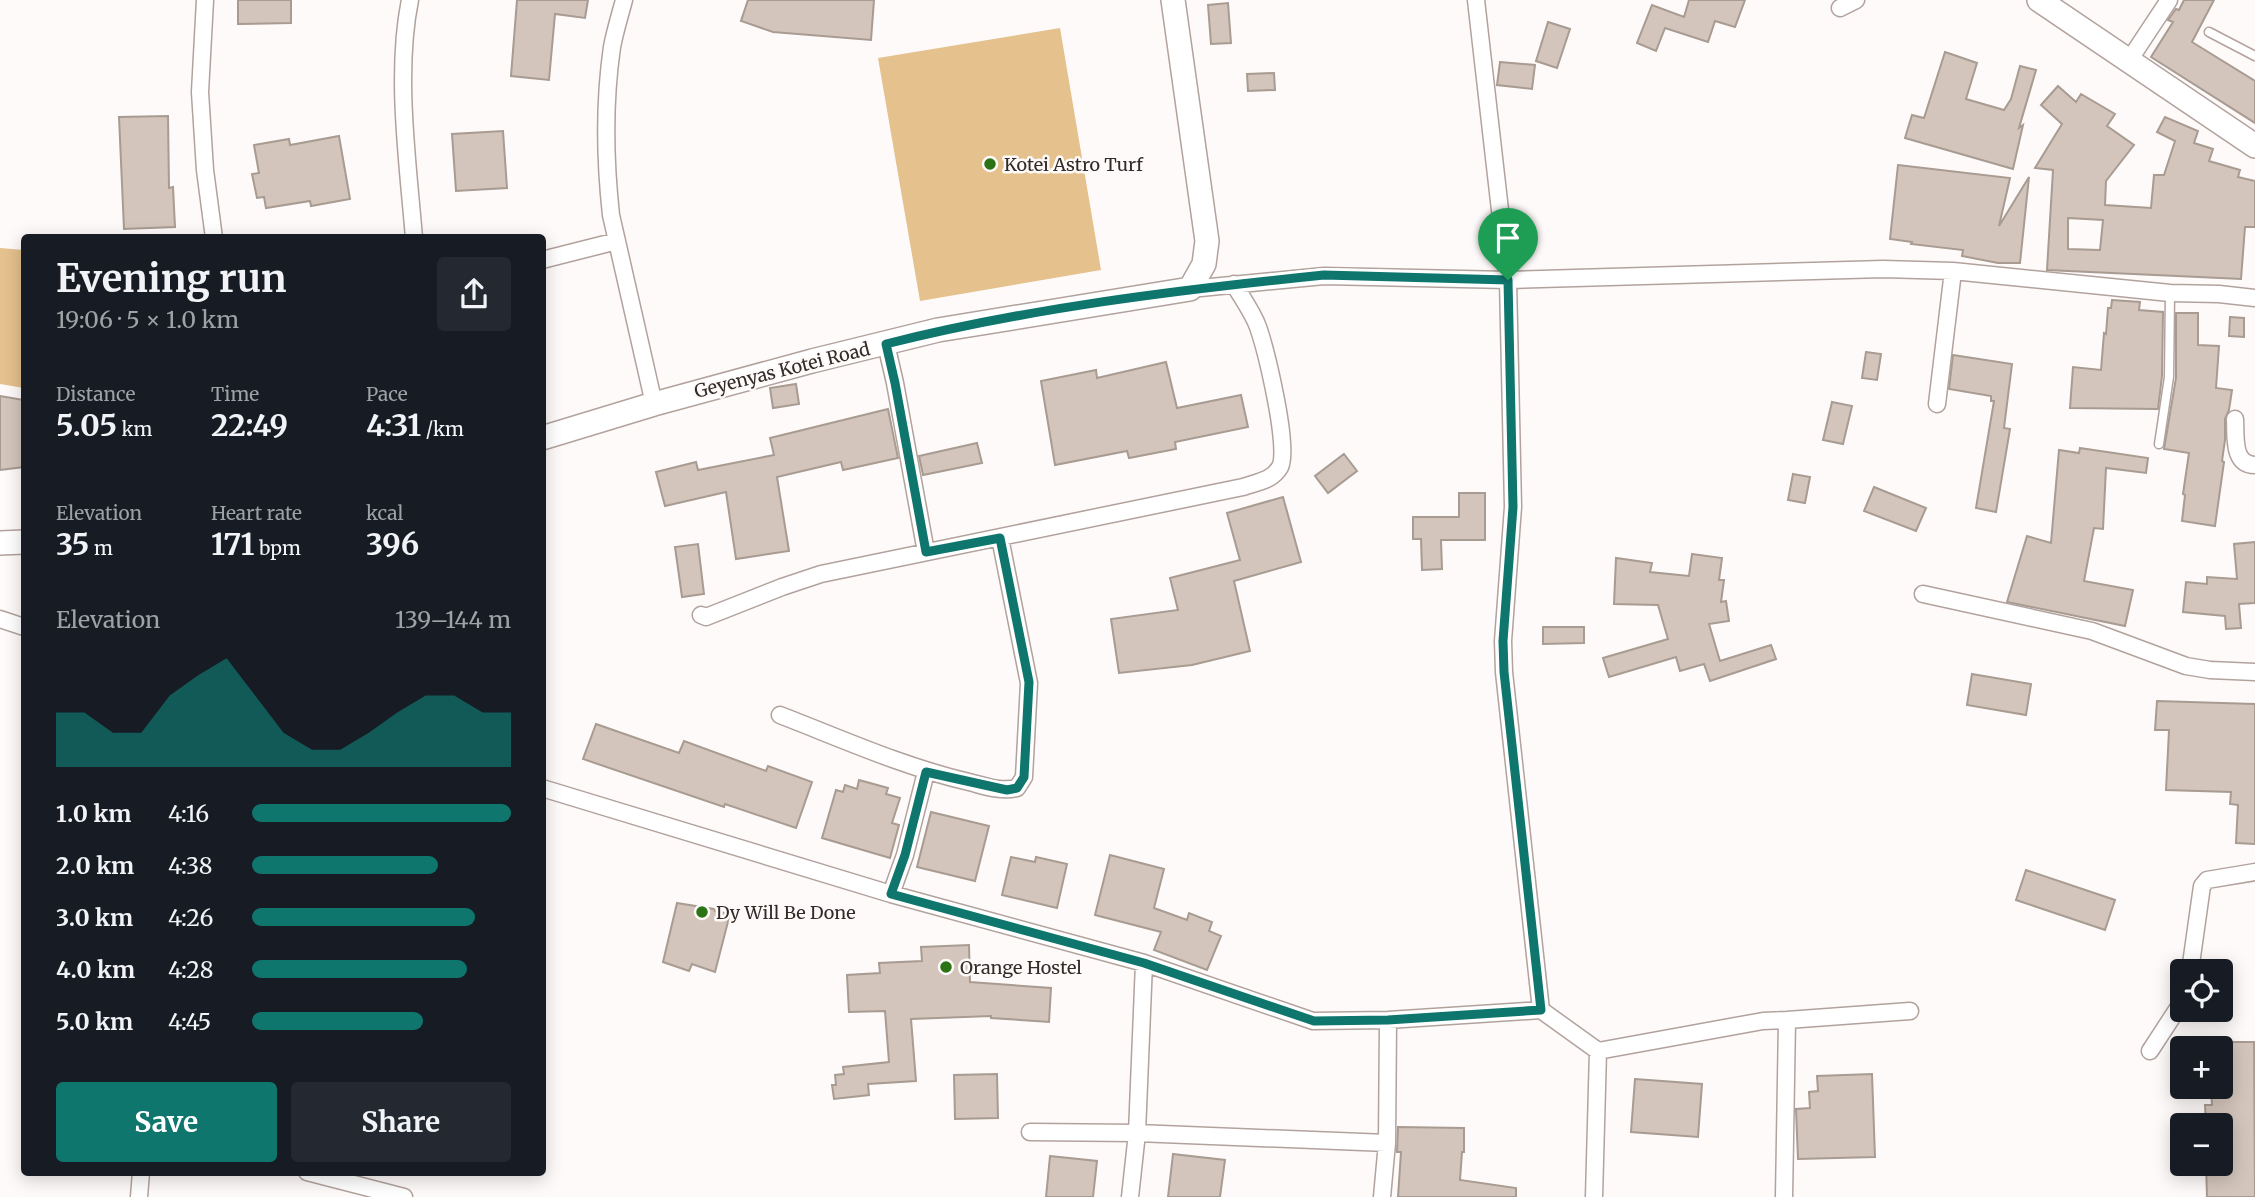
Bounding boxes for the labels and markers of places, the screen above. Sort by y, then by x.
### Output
place label: Kotei Astro Turf [1004,153,1144,176]
marker: Kotei Astro Turf [982,156,998,172]
pin [1478,208,1538,280]
place label: Dy Will Be Done [716,901,856,924]
marker: Dy Will Be Done [694,904,710,920]
place label: Orange Hostel [960,956,1082,979]
marker: Orange Hostel [938,959,954,975]

